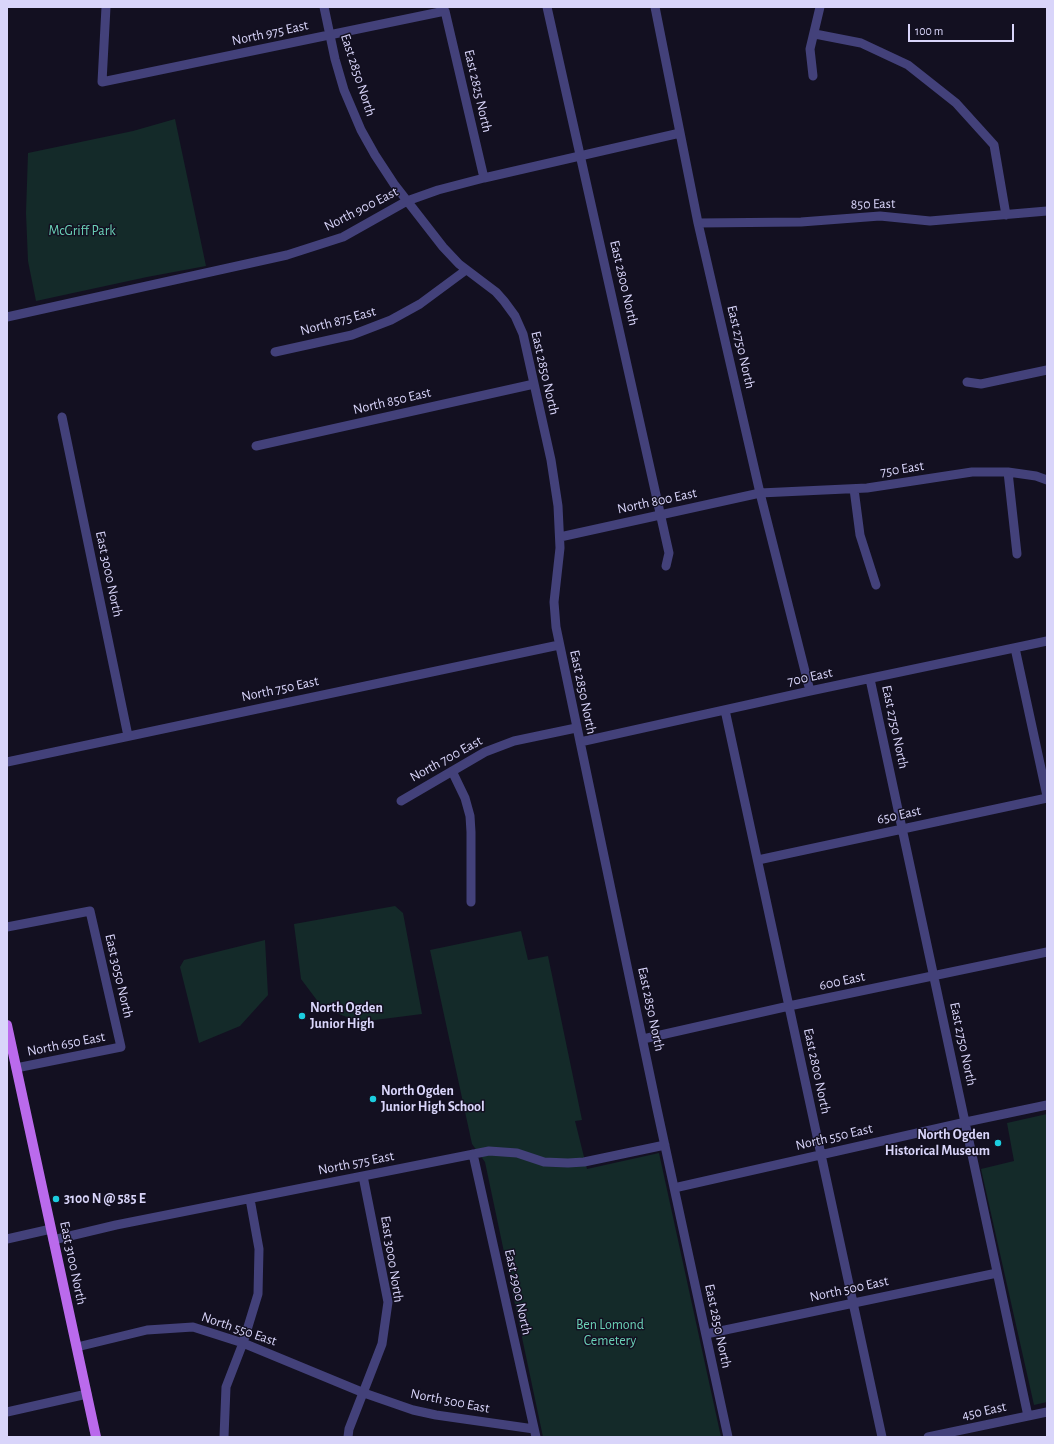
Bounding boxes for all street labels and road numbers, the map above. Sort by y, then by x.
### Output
street label: North 975 East [230,17,310,49]
street label: East 2850 North [337,32,379,118]
street label: East 2825 North [460,48,496,134]
street label: North 900 East [321,183,401,235]
street label: 850 East [850,195,896,213]
street label: East 2800 North [606,239,642,327]
street label: North 875 East [298,303,378,339]
street label: East 2750 North [723,304,759,390]
street label: East 2850 North [527,329,563,417]
street label: North 850 East [351,384,433,418]
street label: 750 East [879,457,925,481]
street label: North 800 East [616,484,698,518]
street label: East 3000 North [92,529,126,619]
street label: East 2850 North [566,648,600,736]
street label: 700 East [786,664,834,690]
street label: North 750 East [240,673,320,705]
street label: East 2750 North [878,684,912,770]
street label: North 700 East [407,732,485,786]
street label: 650 East [875,802,923,828]
street label: East 3050 North [101,932,137,1020]
street label: East 2850 North [634,965,668,1053]
street label: 600 East [818,968,866,994]
street label: East 2750 North [946,1001,980,1087]
street label: East 2800 North [800,1027,834,1115]
street label: North 650 East [25,1028,107,1060]
street label: North 550 East [794,1120,874,1154]
street label: North 575 East [317,1147,395,1179]
street label: East 3000 North [377,1215,407,1303]
street label: East 3100 North [56,1220,90,1306]
street label: East 2900 North [501,1248,535,1336]
street label: North 500 East [808,1272,890,1306]
street label: East 2850 North [701,1282,735,1370]
street label: North 550 East [199,1308,279,1350]
street label: North 500 East [409,1385,491,1417]
street label: 450 East [960,1398,1008,1424]

